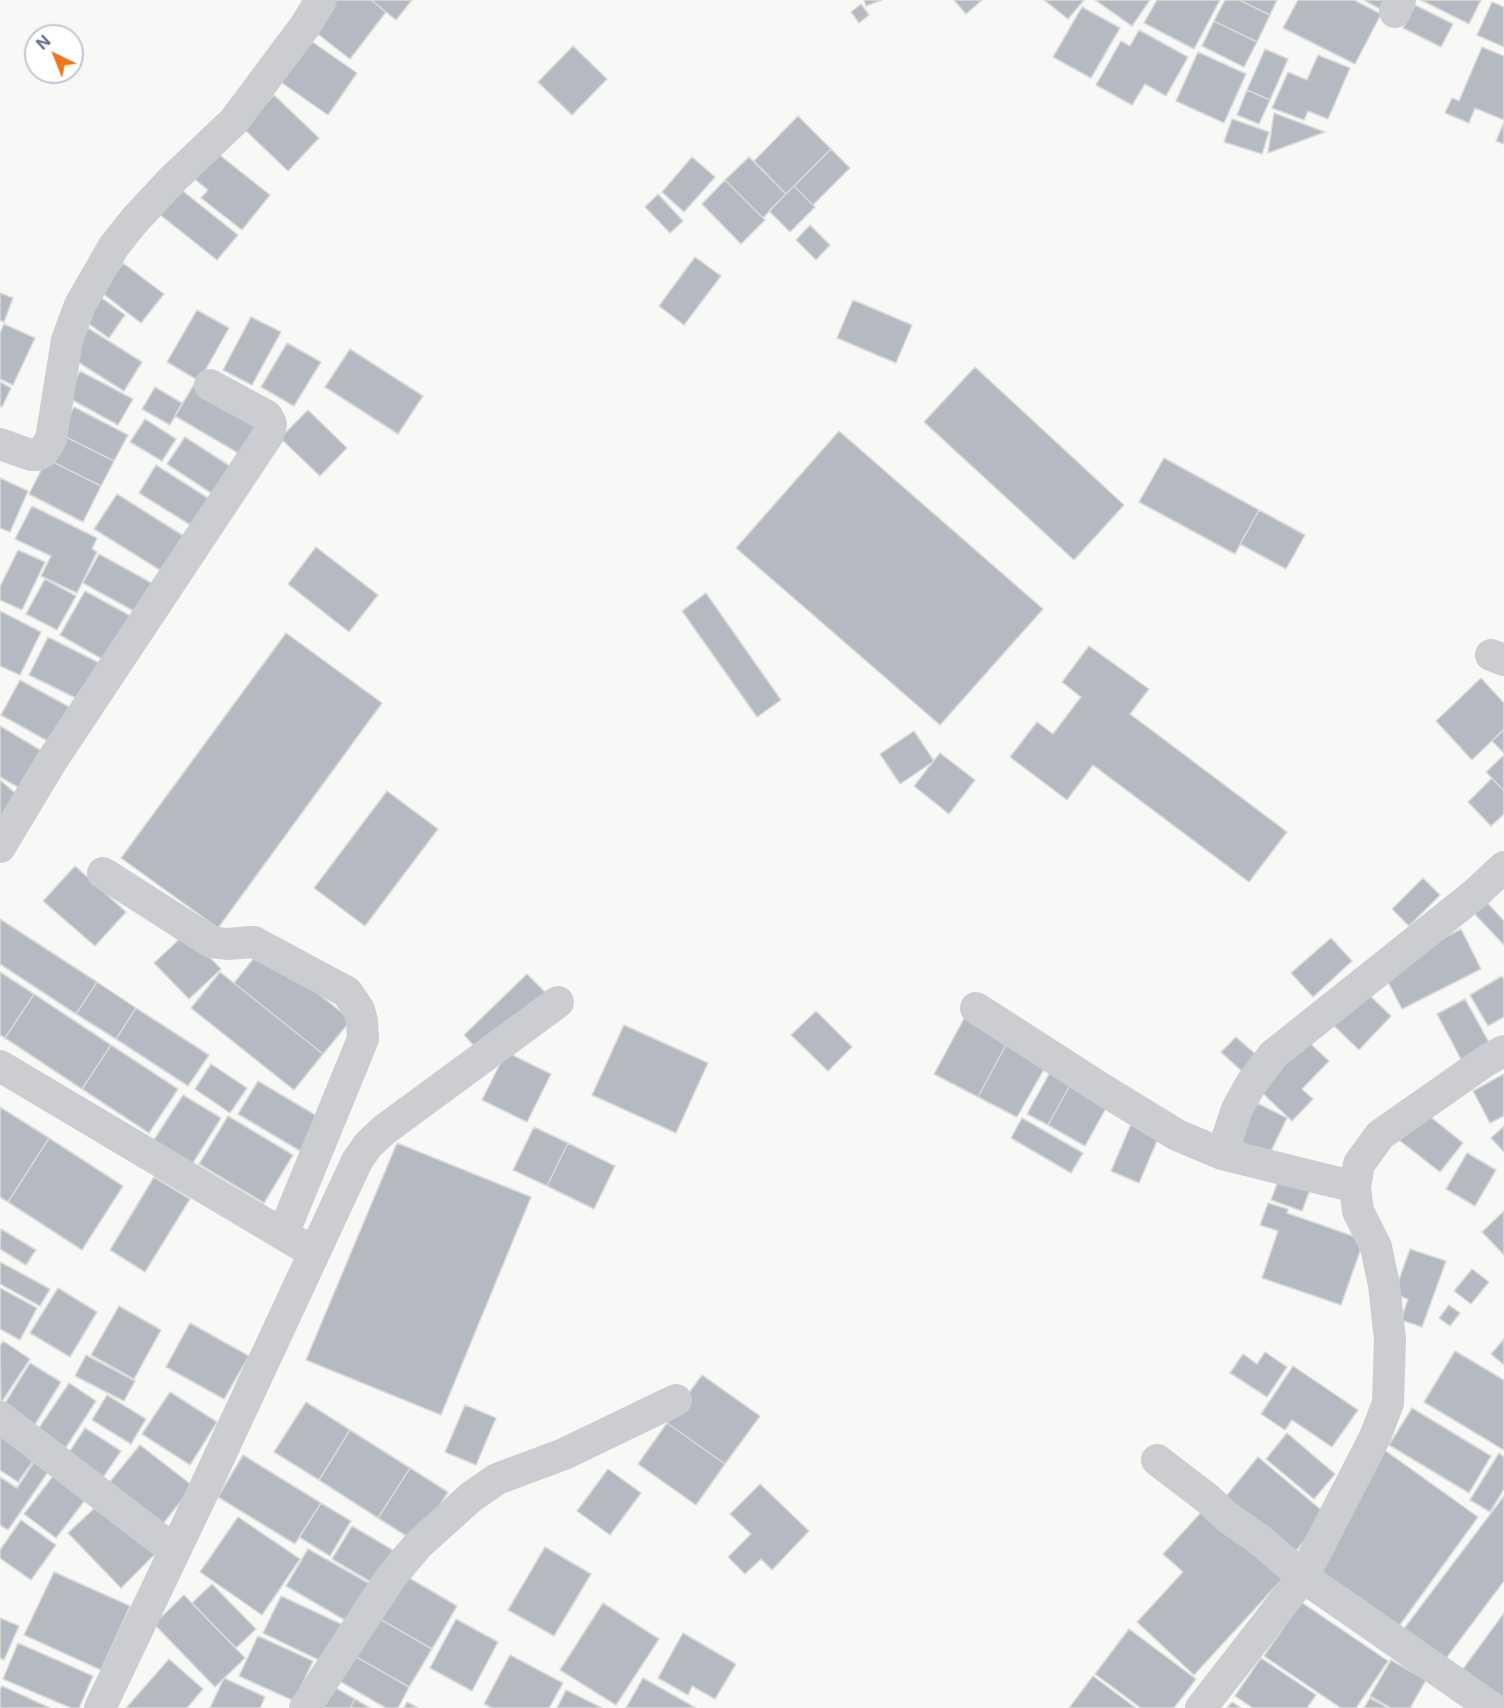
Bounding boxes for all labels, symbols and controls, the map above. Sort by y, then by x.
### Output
north arrow [24,24,84,84]
text: N [32,31,54,54]

